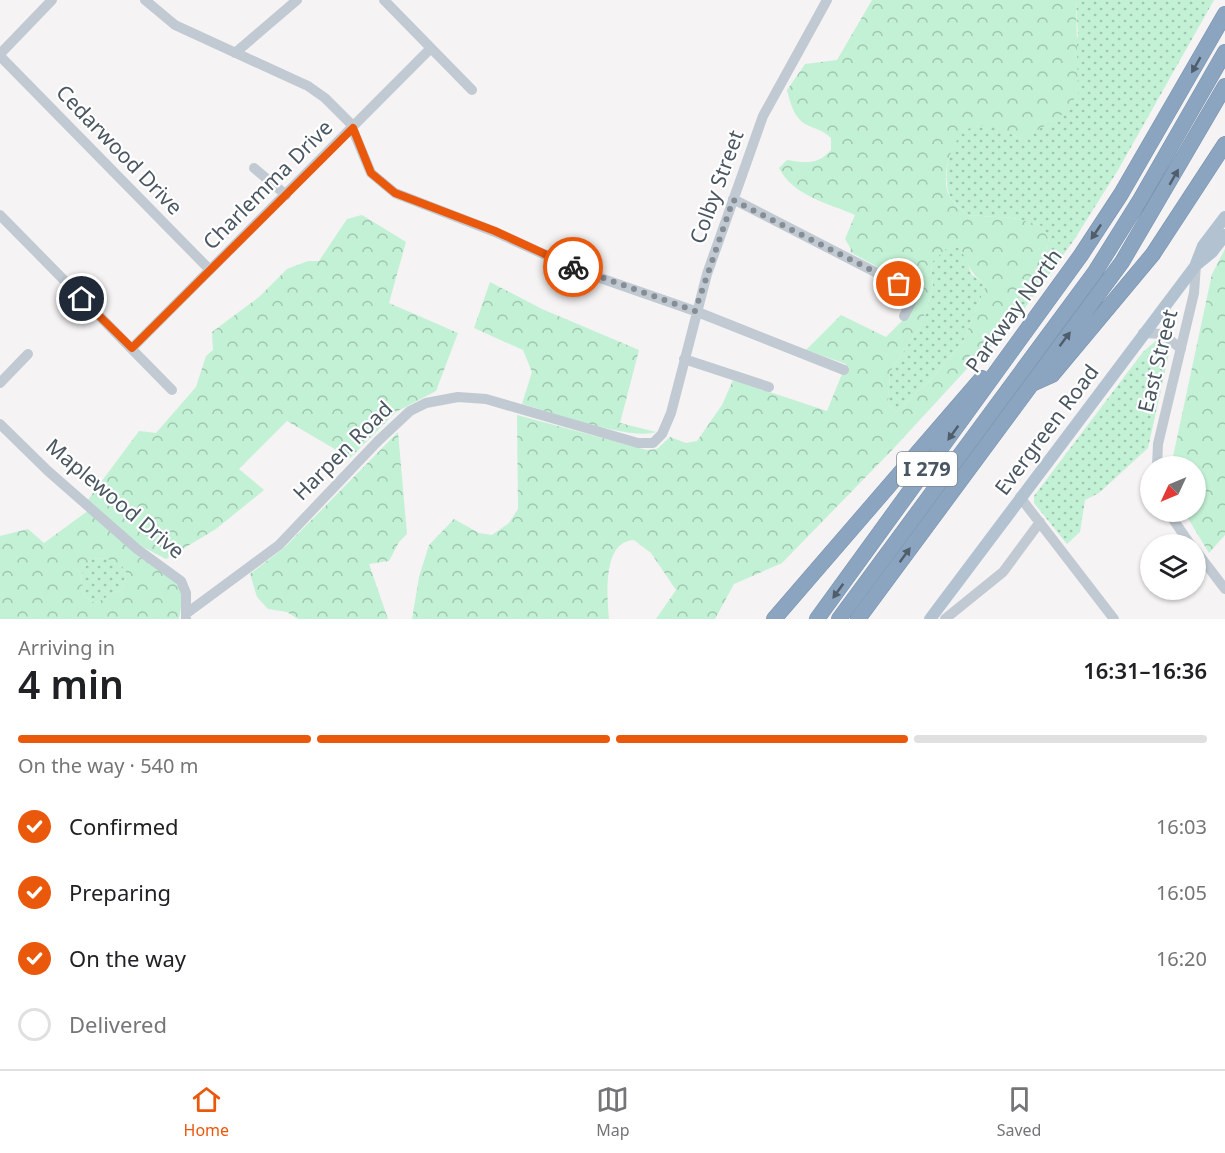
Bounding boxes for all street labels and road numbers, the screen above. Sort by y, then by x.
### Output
street label: Cedarwood Drive [50,78,189,220]
street label: Charlemma Drive [196,113,338,255]
street label: Colby Street [683,126,750,247]
street label: Parkway North [959,243,1068,378]
street label: East Street [1131,306,1183,415]
street label: Evergreen Road [988,359,1104,500]
street label: Harpen Road [287,395,398,506]
street label: Maplewood Drive [40,432,191,564]
road number: I 279 [897,452,957,486]

